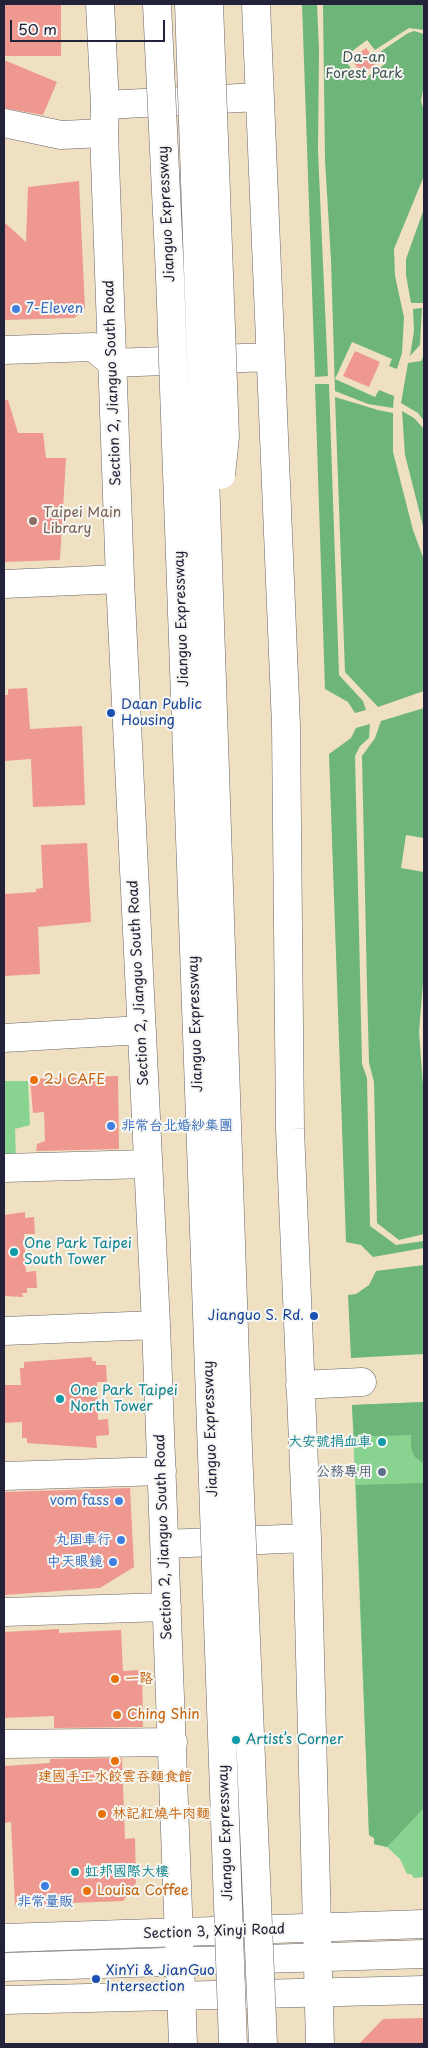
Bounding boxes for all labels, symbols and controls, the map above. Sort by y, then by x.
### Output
scale bar [12,10,168,42]
text: 50 m [18,17,57,40]
park label: Da-an Forest Park [325,50,403,82]
street label: Jianguo Expressway [155,145,179,283]
street label: Section 2, Jianguo South Road [101,280,125,486]
place label: 7-Eleven [26,301,83,317]
marker: 7-Eleven [10,303,22,315]
place label: Taipei Main Library [43,505,121,538]
marker: Taipei Main Library [27,515,39,527]
street label: Jianguo Expressway [171,551,193,687]
place label: Daan Public Housing [121,697,202,730]
marker: Daan Public Housing [105,707,117,719]
street label: Section 2, Jianguo South Road [125,880,153,1086]
street label: Jianguo Expressway [185,956,207,1092]
place label: 2J CAFE [44,1072,105,1088]
marker: 2J CAFE [28,1074,40,1086]
place label: 非常台北婚紗集團 [121,1118,233,1134]
marker: 非常台北婚紗集團 [105,1120,117,1132]
place label: One Park Taipei South Tower [24,1236,132,1268]
marker: One Park Taipei South Tower [8,1246,20,1258]
place label: Jianguo S. Rd. [208,1308,304,1324]
marker: Jianguo S. Rd. [308,1310,320,1322]
street label: Jianguo Expressway [200,1361,222,1497]
place label: One Park Taipei North Tower [70,1383,178,1415]
marker: One Park Taipei North Tower [54,1393,66,1405]
street label: Section 2, Jianguo South Road [152,1434,176,1640]
place label: 大安號捐血車 [288,1434,372,1450]
marker: 大安號捐血車 [376,1436,388,1448]
place label: 公務專用 [316,1464,372,1480]
marker: 公務專用 [376,1466,388,1478]
place label: vom fass [50,1493,109,1509]
marker: vom fass [113,1495,125,1507]
place label: 丸固車行 [55,1532,111,1548]
marker: 丸固車行 [115,1534,127,1546]
place label: 中天眼鏡 [47,1554,103,1570]
marker: 中天眼鏡 [107,1556,119,1568]
place label: 一路 [125,1671,153,1687]
marker: 一路 [109,1673,121,1685]
place label: Ching Shin [127,1707,200,1723]
marker: Ching Shin [111,1709,123,1721]
place label: Artist’s Corner [246,1732,344,1748]
marker: Artist’s Corner [230,1734,242,1746]
marker: 建國手工水餃雲吞麵食館 [109,1755,121,1767]
street label: Jianguo Expressway [215,1765,237,1901]
place label: 建國手工水餃雲吞麵食館 [38,1769,192,1785]
place label: 林記紅燒牛肉麵 [112,1806,210,1822]
marker: 林記紅燒牛肉麵 [96,1808,108,1820]
place label: 虹邦國際大樓 [85,1864,169,1880]
marker: 虹邦國際大樓 [69,1866,81,1878]
marker: 非常量販 [39,1880,51,1892]
place label: Louisa Coffee [97,1883,189,1899]
marker: Louisa Coffee [81,1885,93,1897]
place label: 非常量販 [17,1894,73,1910]
street label: Section 3, Xinyi Road [143,1921,285,1943]
place label: XinYi & JianGuo Intersection [106,1963,215,1995]
marker: XinYi & JianGuo Intersection [90,1973,102,1985]

